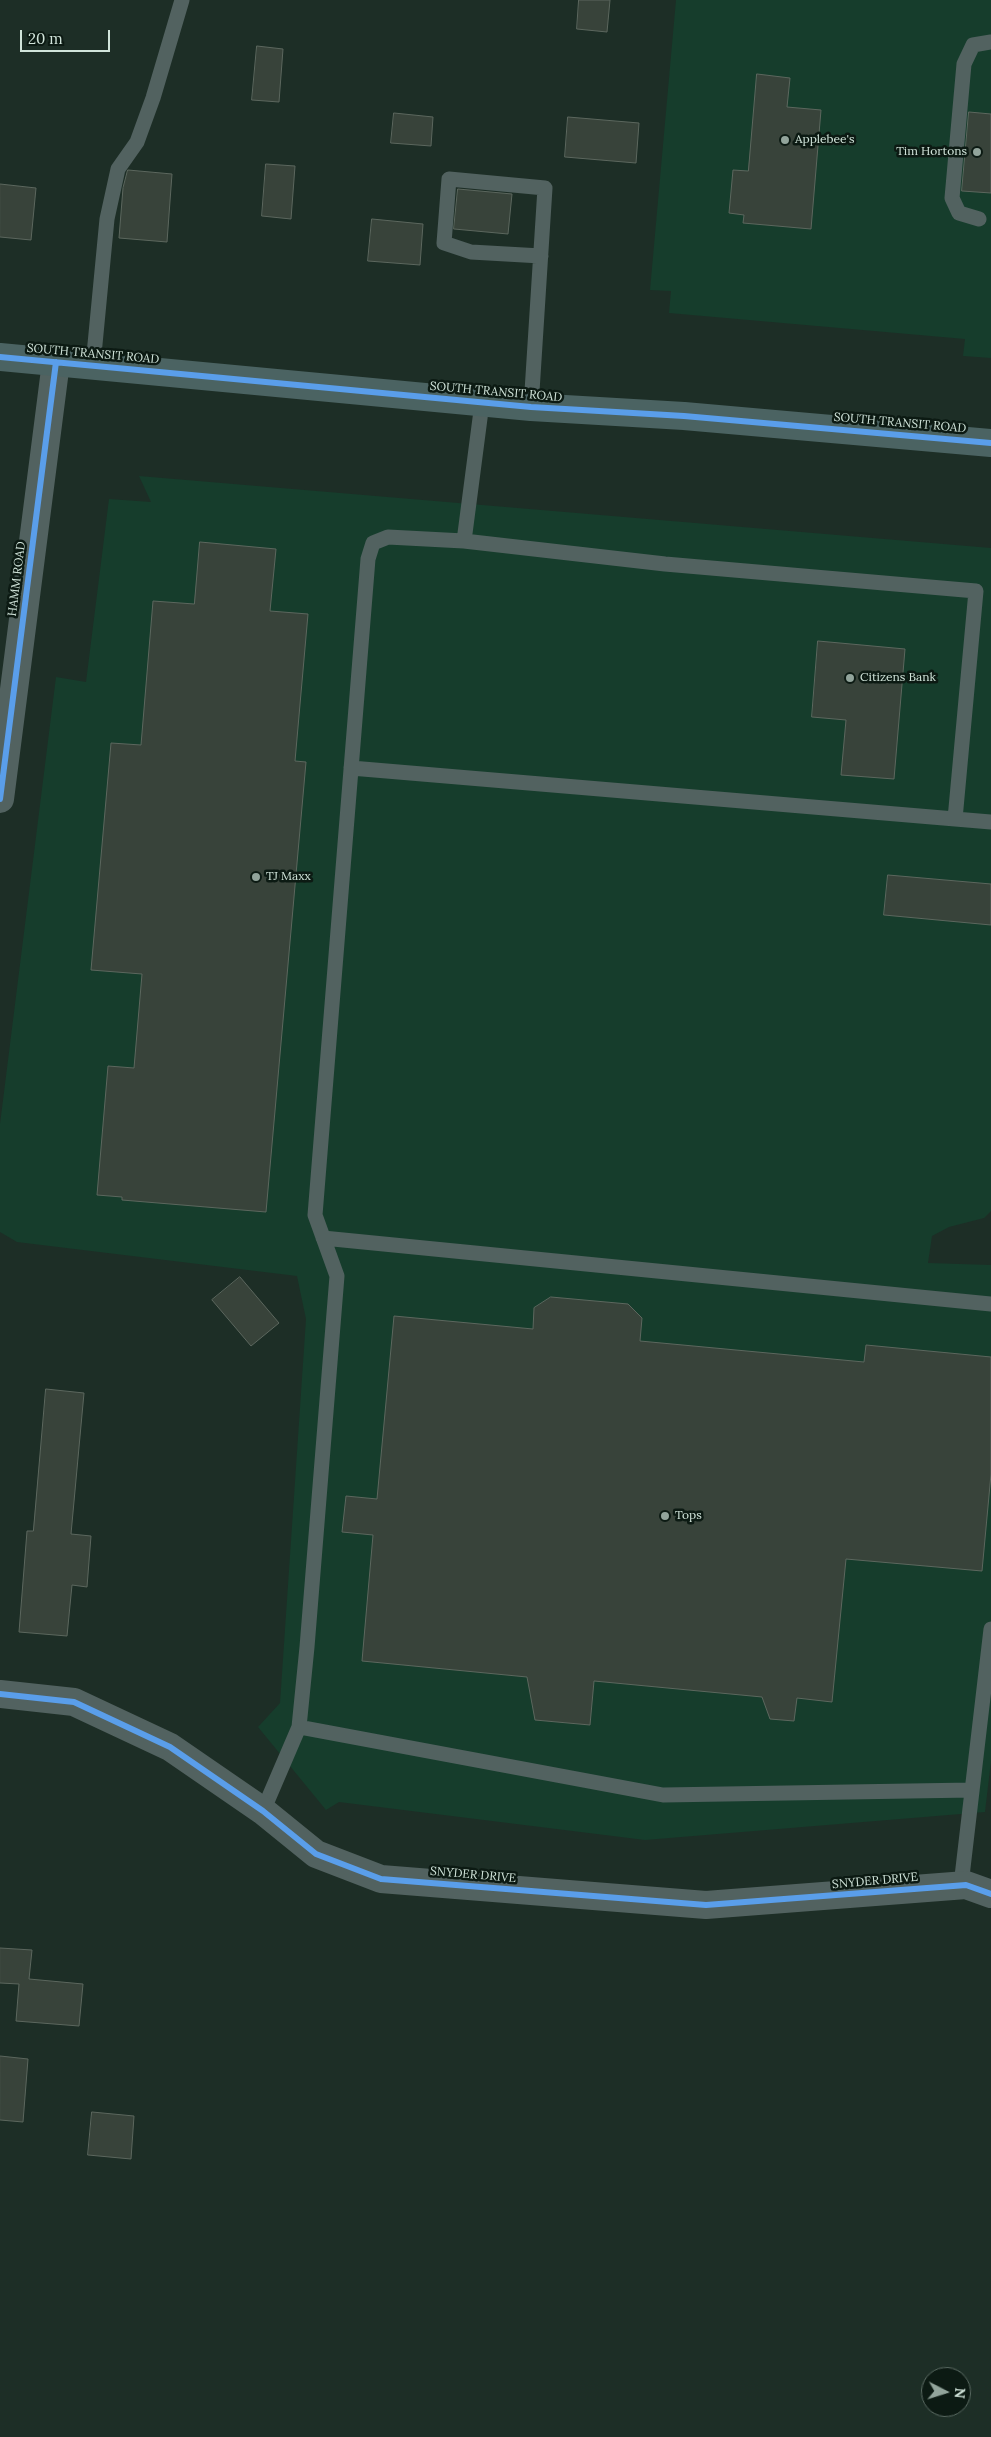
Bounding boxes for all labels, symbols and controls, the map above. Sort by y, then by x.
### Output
scale bar [22,20,112,52]
text: 20 m [28,29,63,48]
place label: Applebee's [795,133,854,147]
marker: Applebee's [779,134,791,146]
place label: Tim Hortons [896,145,967,159]
marker: Tim Hortons [971,146,983,158]
street label: SOUTH TRANSIT ROAD [26,341,160,367]
street label: SOUTH TRANSIT ROAD [429,379,563,405]
street label: SOUTH TRANSIT ROAD [833,410,967,436]
street label: HAMM ROAD [5,541,29,617]
place label: Citizens Bank [860,671,936,685]
marker: Citizens Bank [844,672,856,684]
place label: TJ Maxx [266,870,311,884]
marker: TJ Maxx [250,871,262,883]
place label: Tops [675,1509,702,1523]
marker: Tops [659,1510,671,1522]
street label: SNYDER DRIVE [429,1864,517,1886]
street label: SNYDER DRIVE [831,1870,919,1892]
north arrow [921,2367,971,2417]
text: N [951,2387,969,2399]

